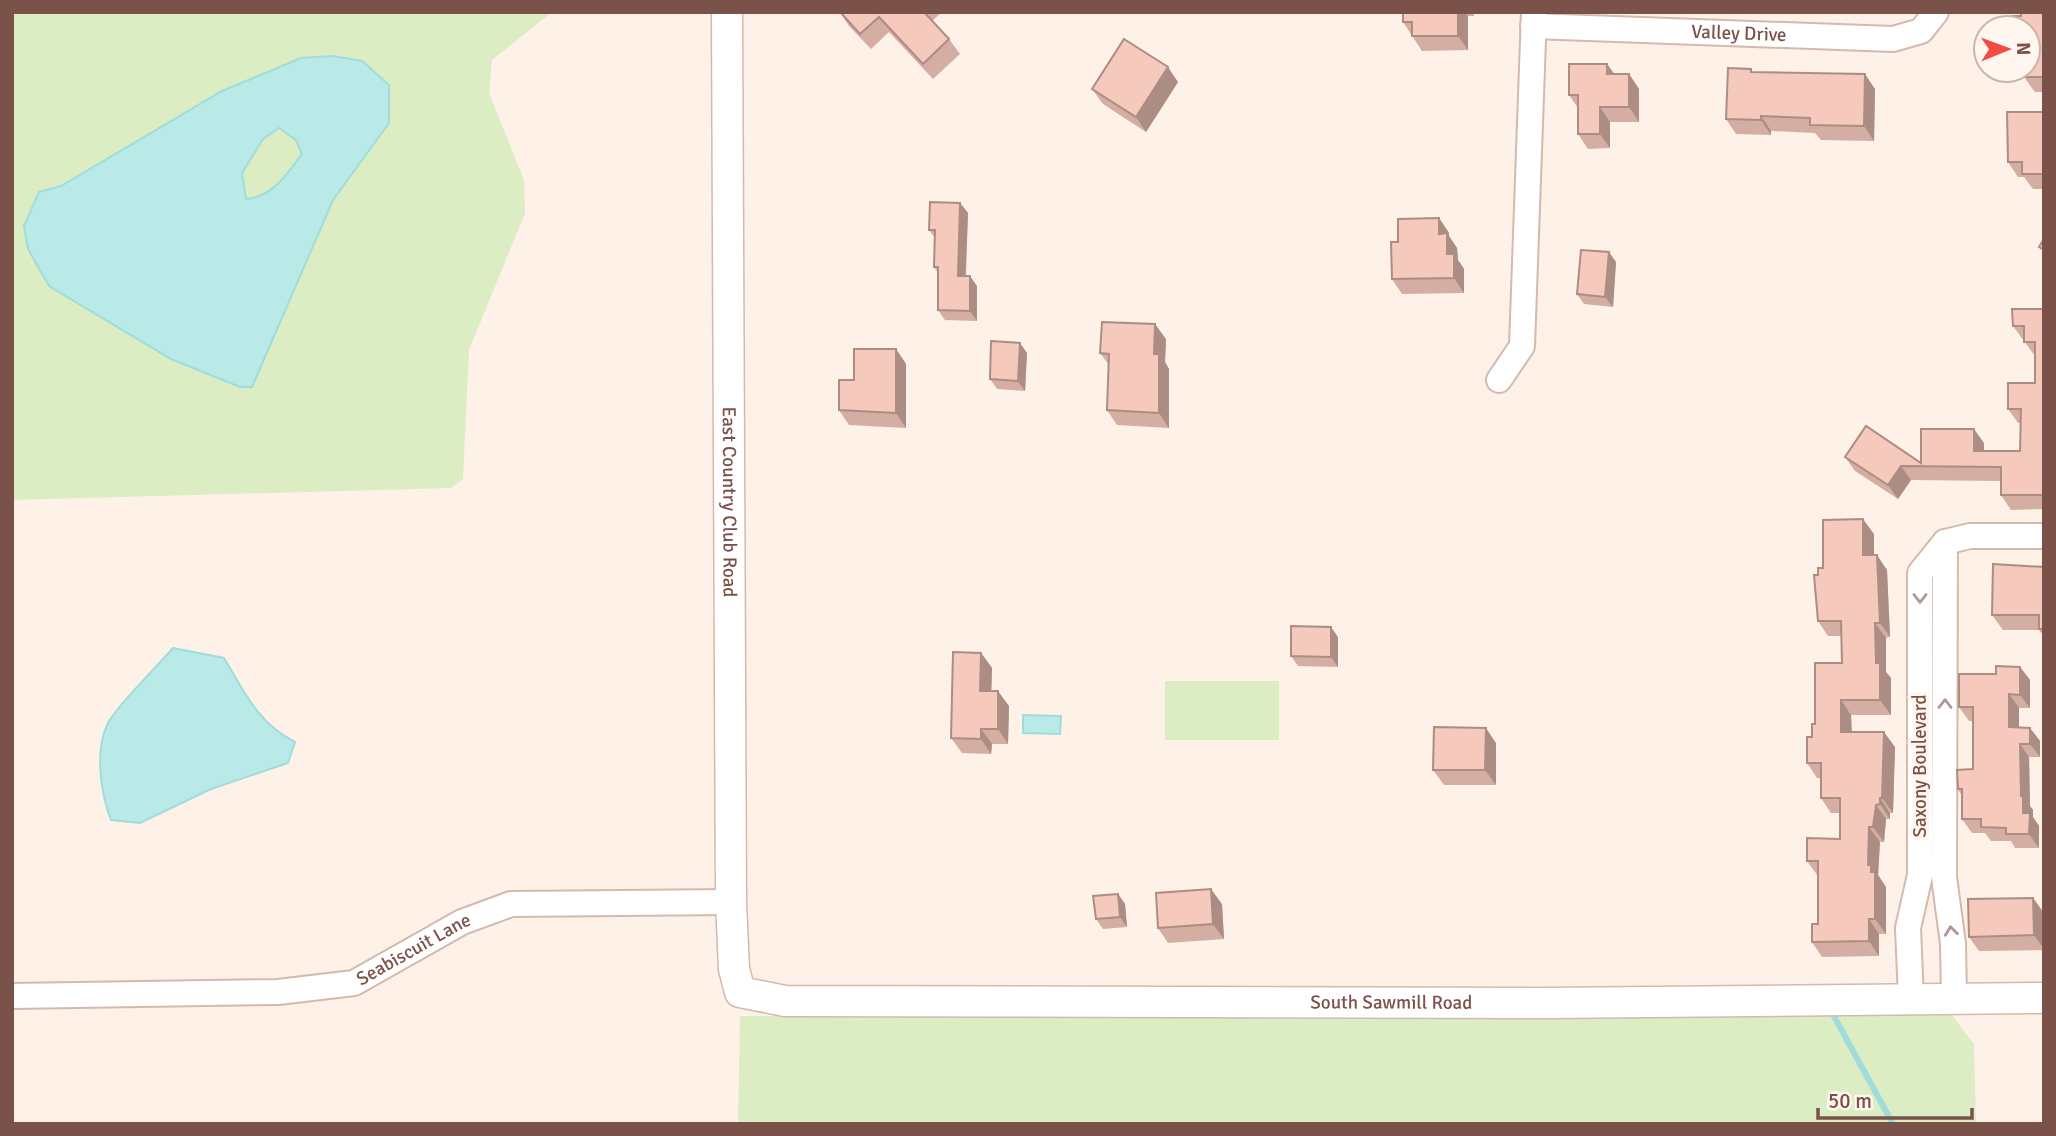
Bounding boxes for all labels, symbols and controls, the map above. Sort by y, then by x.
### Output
north arrow [1972,14,2042,84]
street label: Valley Drive [1691,20,1787,47]
text: N [2011,42,2035,56]
street label: East Country Club Road [717,407,742,597]
one-way arrow [1912,593,1928,604]
street label: Saxony Boulevard [1908,694,1932,838]
one-way arrow [1937,698,1953,708]
street label: Seabiscuit Lane [352,908,474,991]
one-way arrow [1944,925,1959,936]
street label: South Sawmill Road [1310,990,1472,1015]
scale bar [1818,1076,1972,1120]
text: 50 m [1828,1088,1872,1114]

